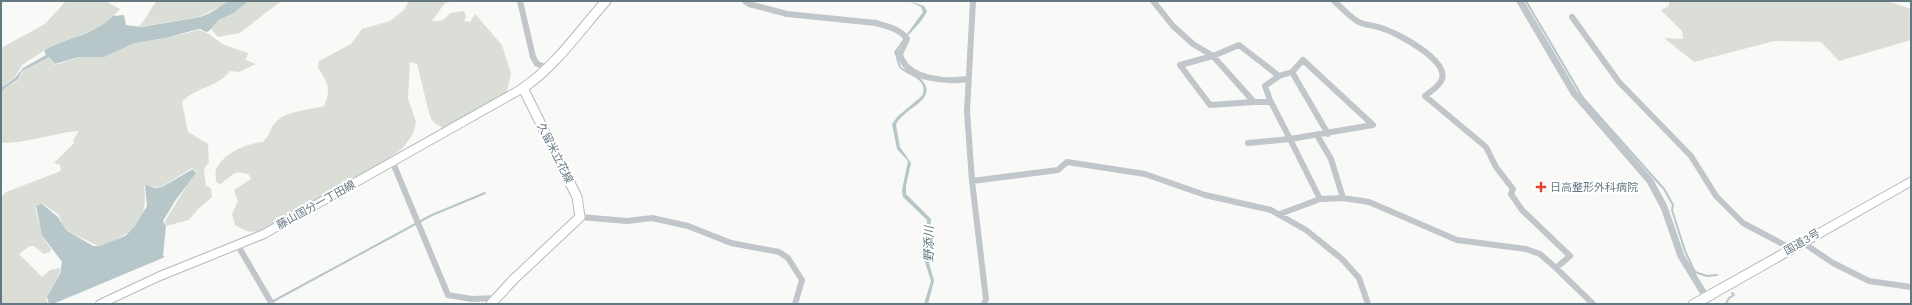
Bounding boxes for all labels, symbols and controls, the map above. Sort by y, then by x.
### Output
street label: 久留米立花線 [534,121,576,185]
street label: 藤山国分一丁田線 [274,178,358,232]
marker: 日高整形外科病院 [1535,181,1547,193]
place label: 日高整形外科病院 [1550,181,1638,194]
water label: 野添川 [922,224,936,262]
street label: 国道3号 [1782,227,1822,257]

